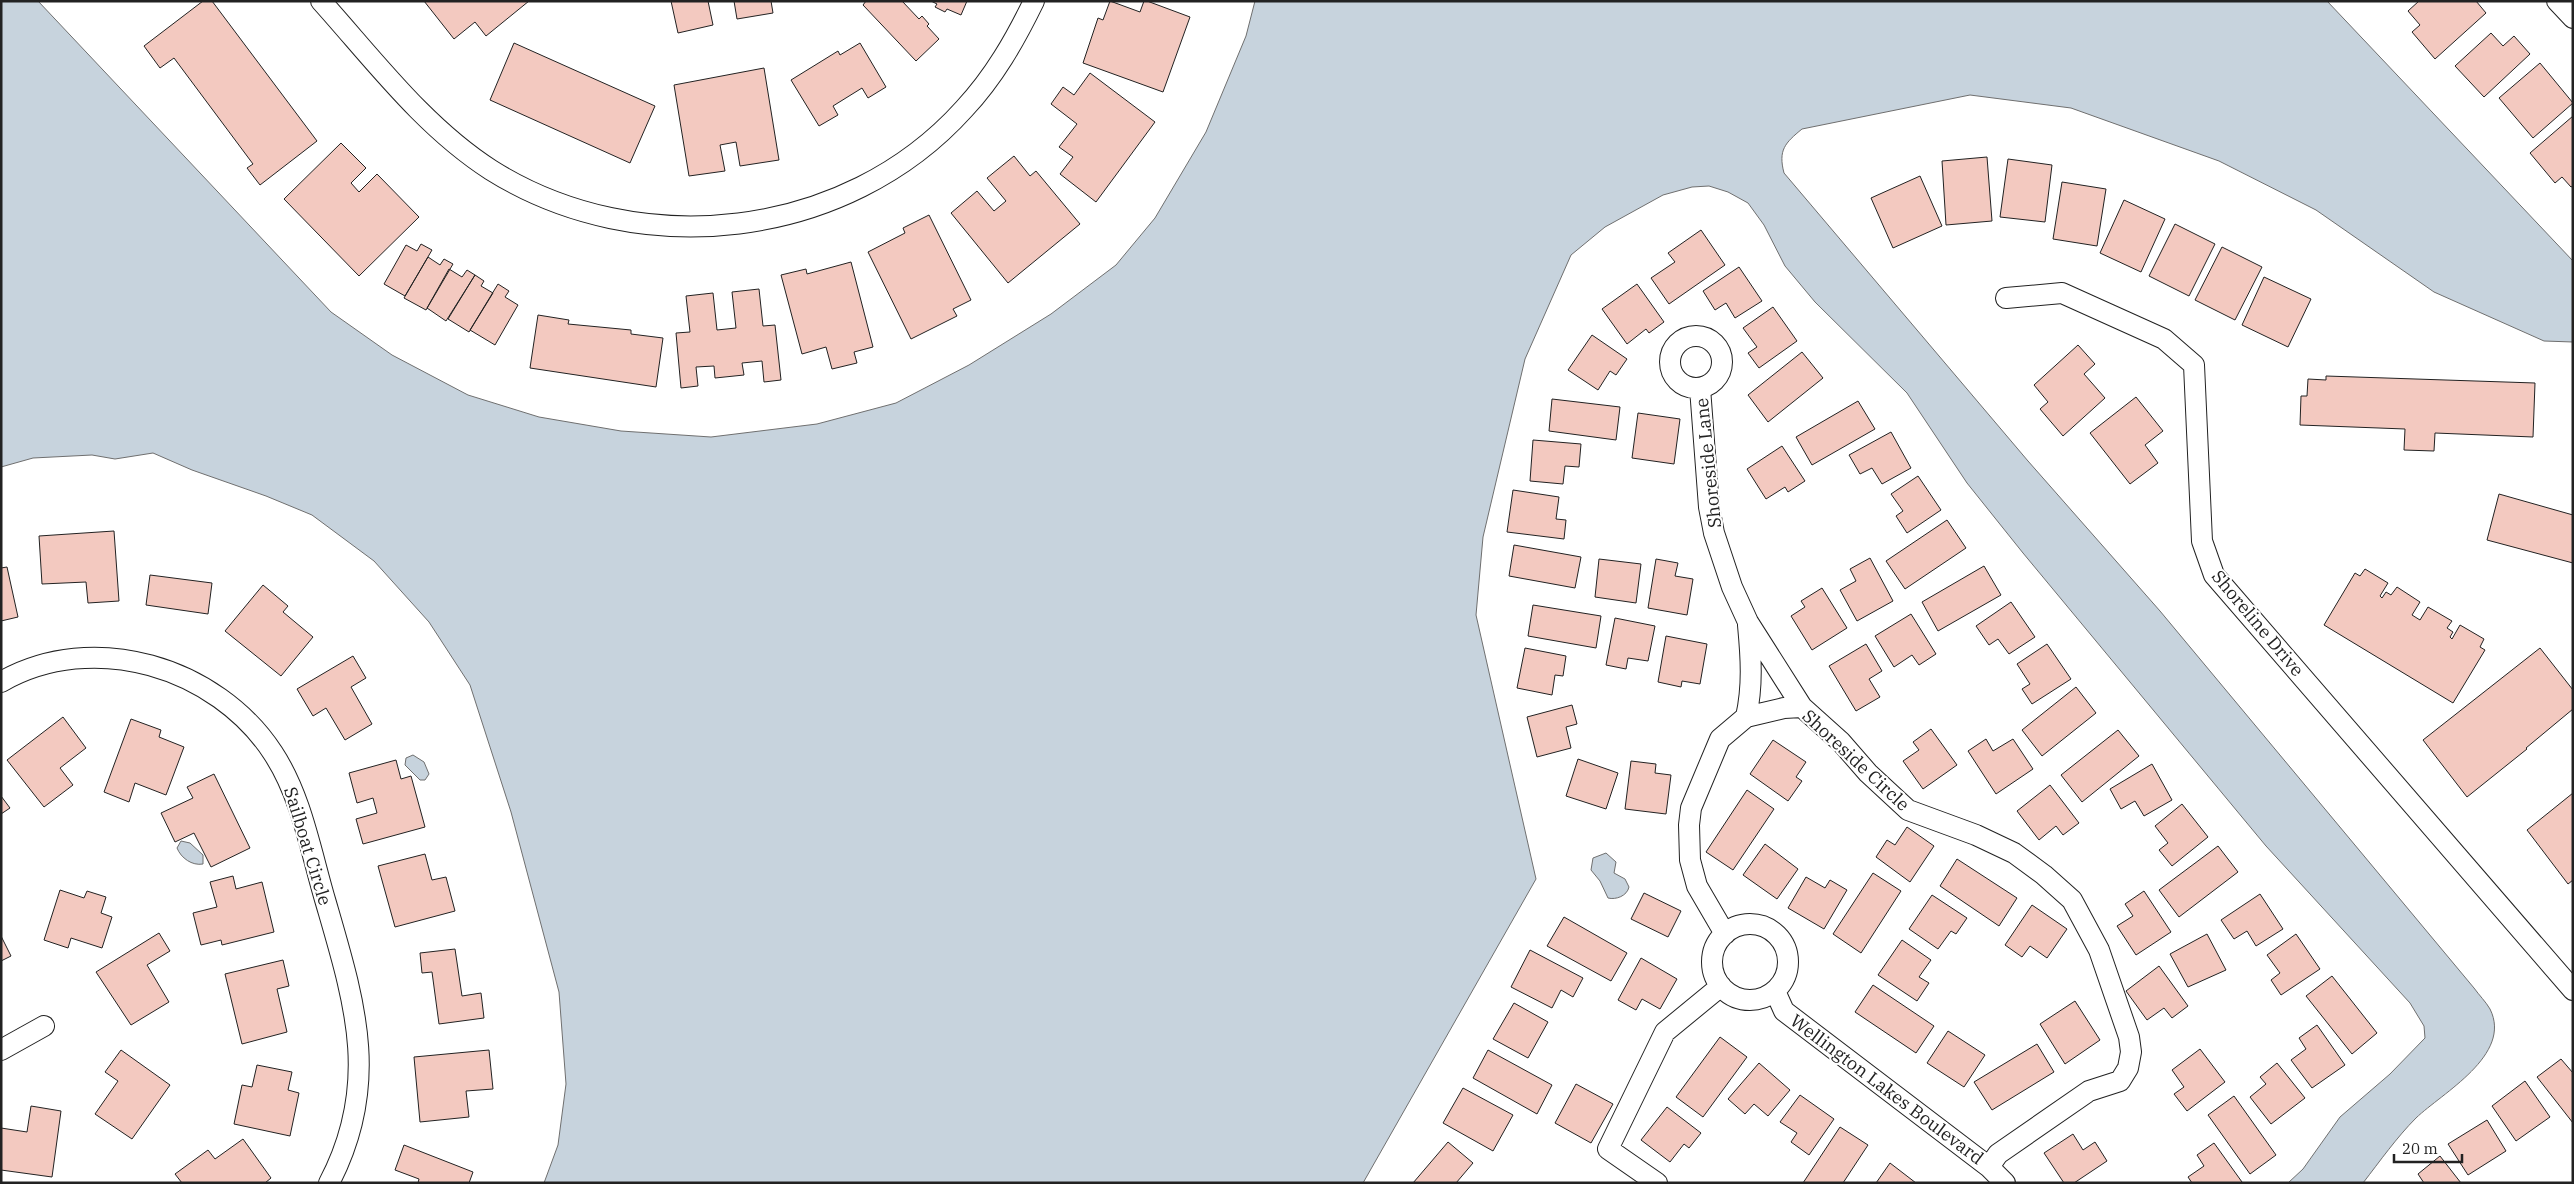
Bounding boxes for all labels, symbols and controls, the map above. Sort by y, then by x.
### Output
street label: Shoreside Lane [1690,397,1726,529]
street label: Shoreline Drive [2207,565,2309,681]
street label: Shoreside Circle [1798,704,1914,816]
street label: Sailboat Circle [279,784,337,908]
street label: Wellington Lakes Boulevard [1786,1009,1988,1169]
scale bar [2394,1132,2462,1164]
text: 20 m [2402,1139,2438,1158]

